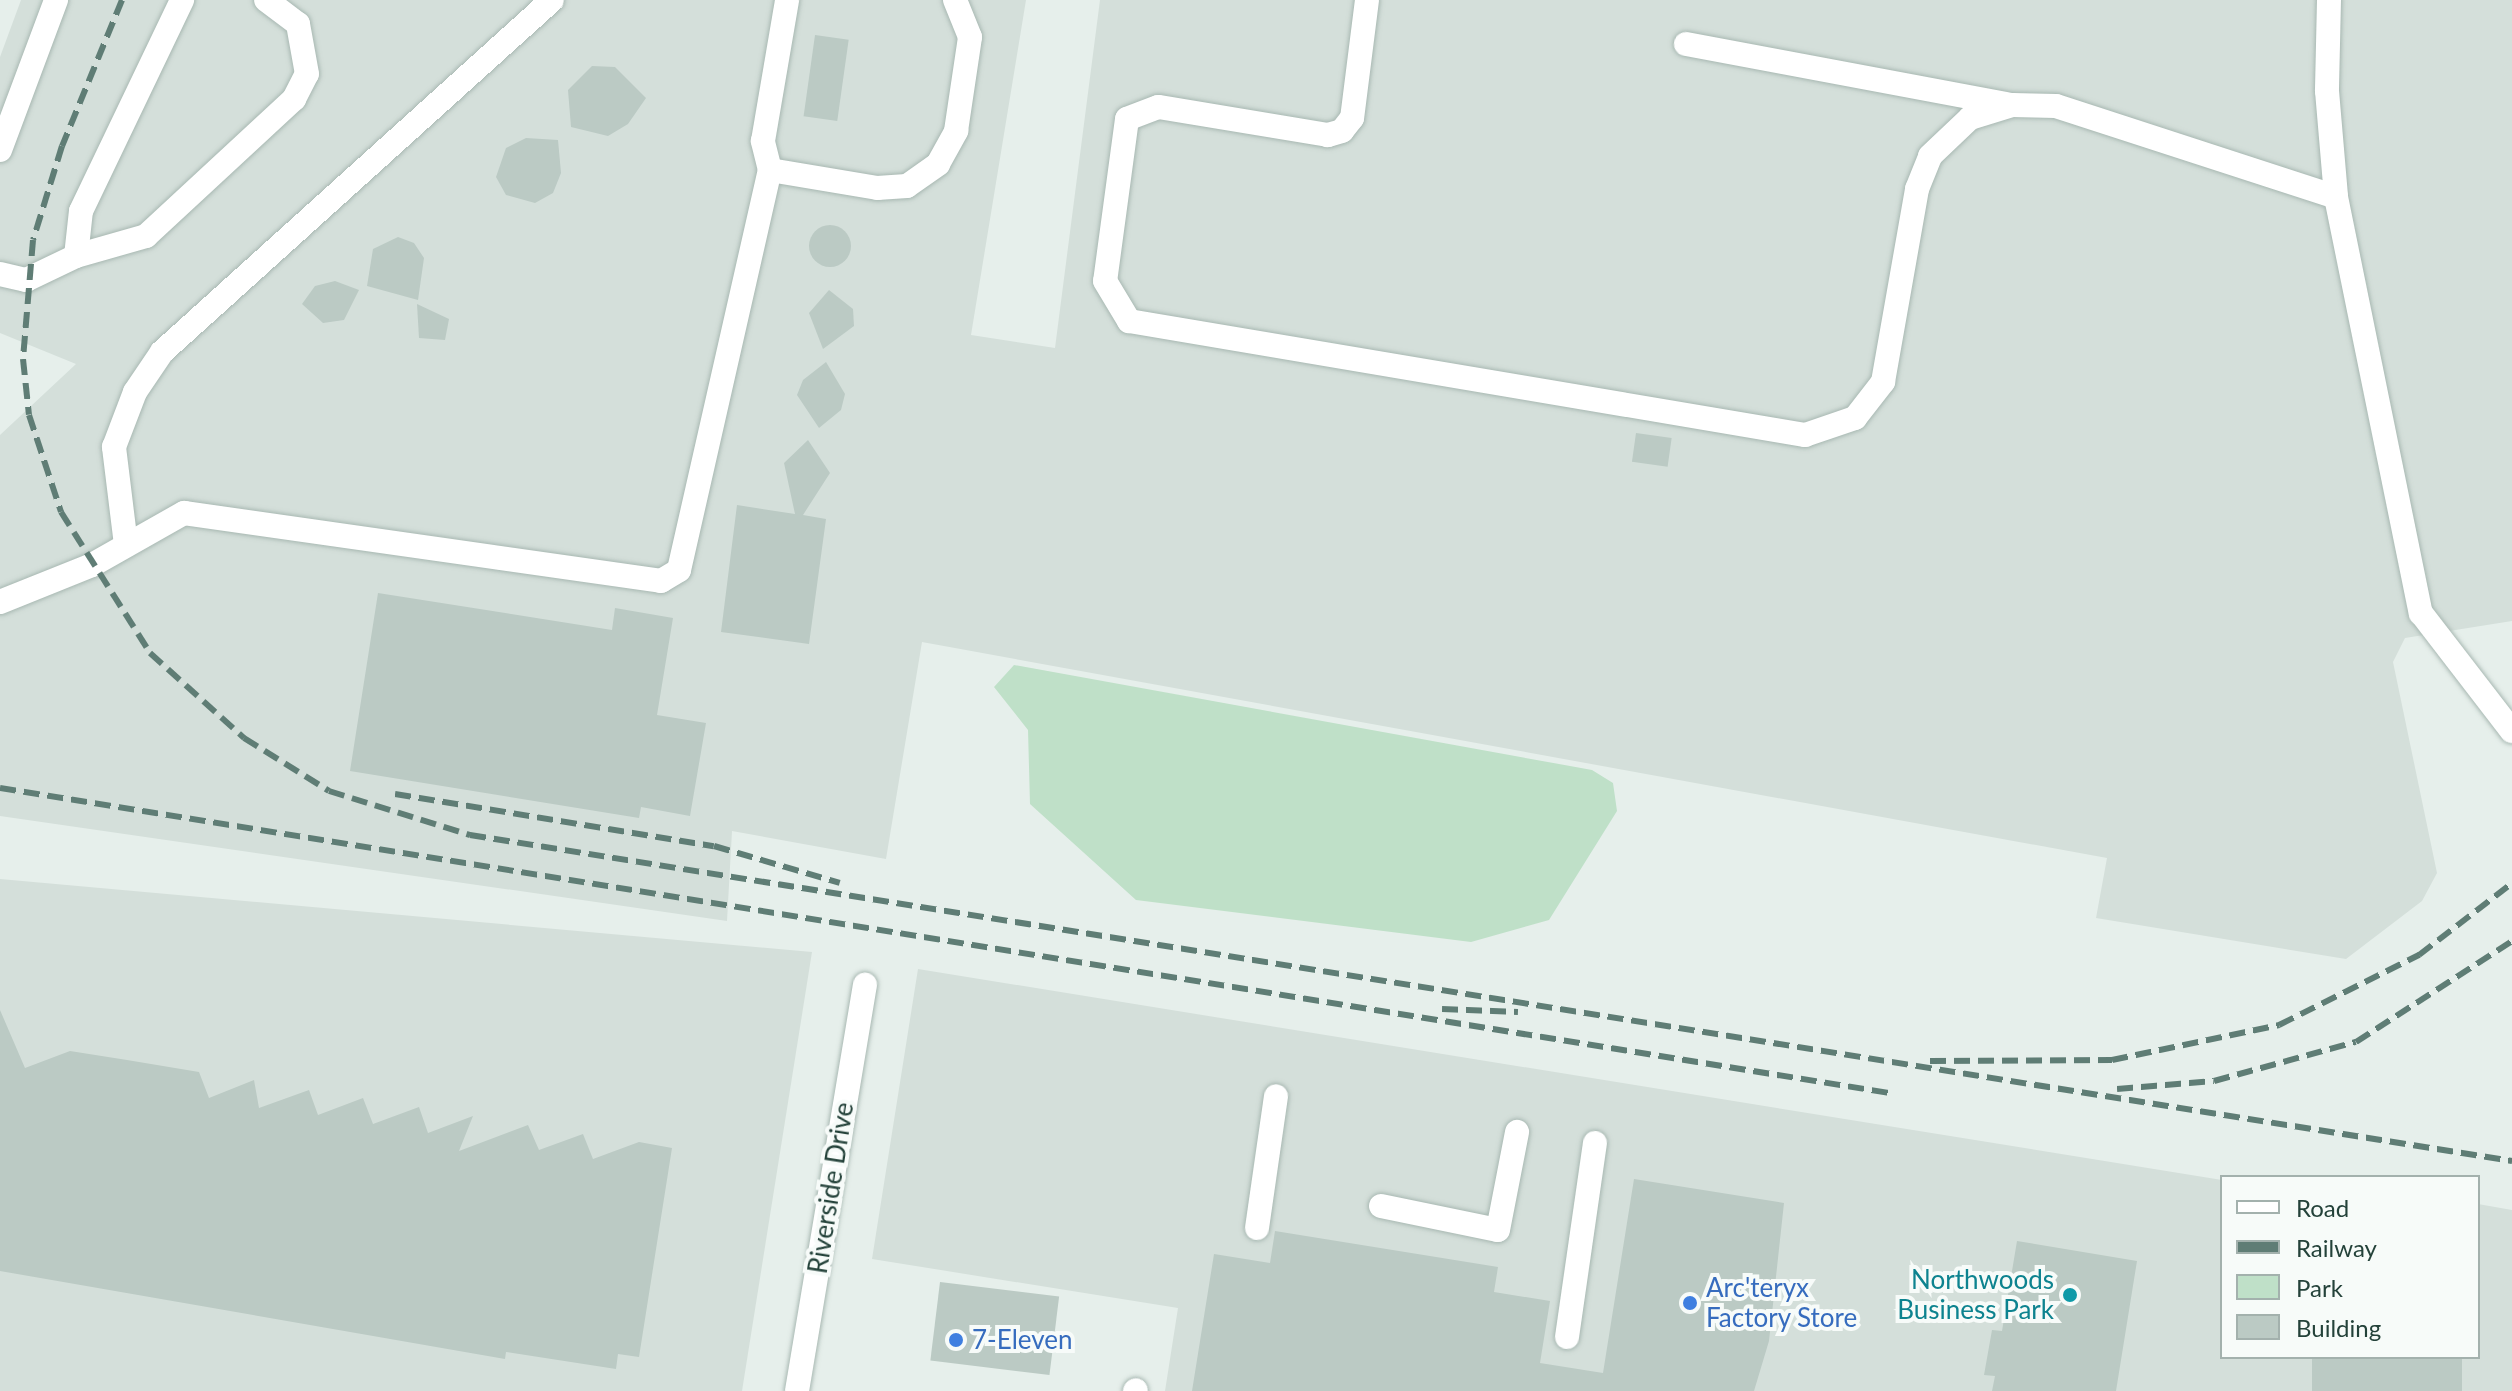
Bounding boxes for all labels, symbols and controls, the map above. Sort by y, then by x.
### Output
street label: Riverside Drive [802,1100,860,1276]
legend [2220,1175,2480,1359]
text: Road [2296,1193,2349,1222]
text: Railway [2296,1233,2377,1262]
place label: Northwoods Business Park [1897,1264,2054,1326]
place label: Arc'teryx Factory Store [1706,1272,1858,1334]
text: Park [2296,1273,2343,1302]
marker: Northwoods Business Park [2061,1286,2079,1304]
marker: Arc'teryx Factory Store [1681,1294,1699,1312]
text: Building [2296,1313,2381,1342]
place label: 7-Eleven [972,1324,1073,1356]
marker: 7-Eleven [947,1331,965,1349]

